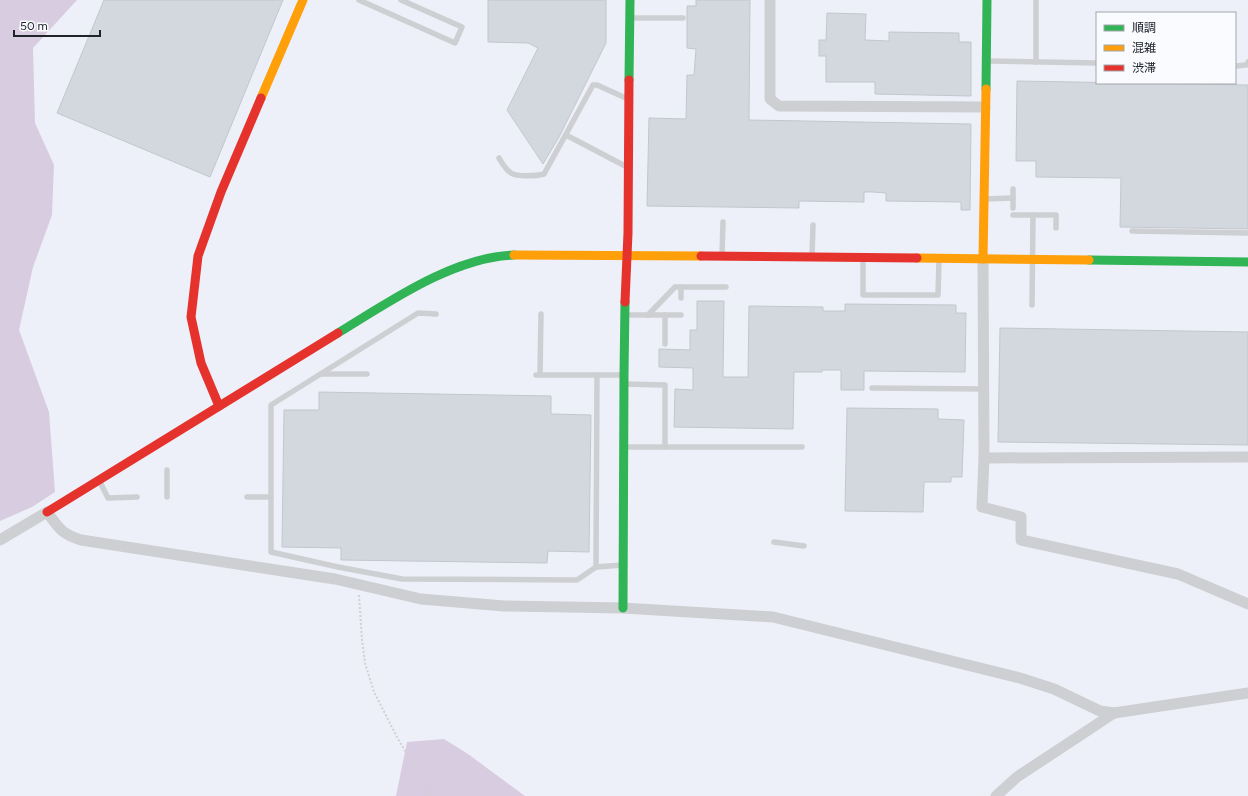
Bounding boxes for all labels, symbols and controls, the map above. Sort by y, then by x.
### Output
scale bar [14,12,100,38]
legend [1096,12,1236,84]
text: 50 m [20,19,48,33]
text: 順調 [1132,21,1156,35]
text: 混雑 [1132,41,1156,55]
text: 渋滞 [1132,61,1156,75]

